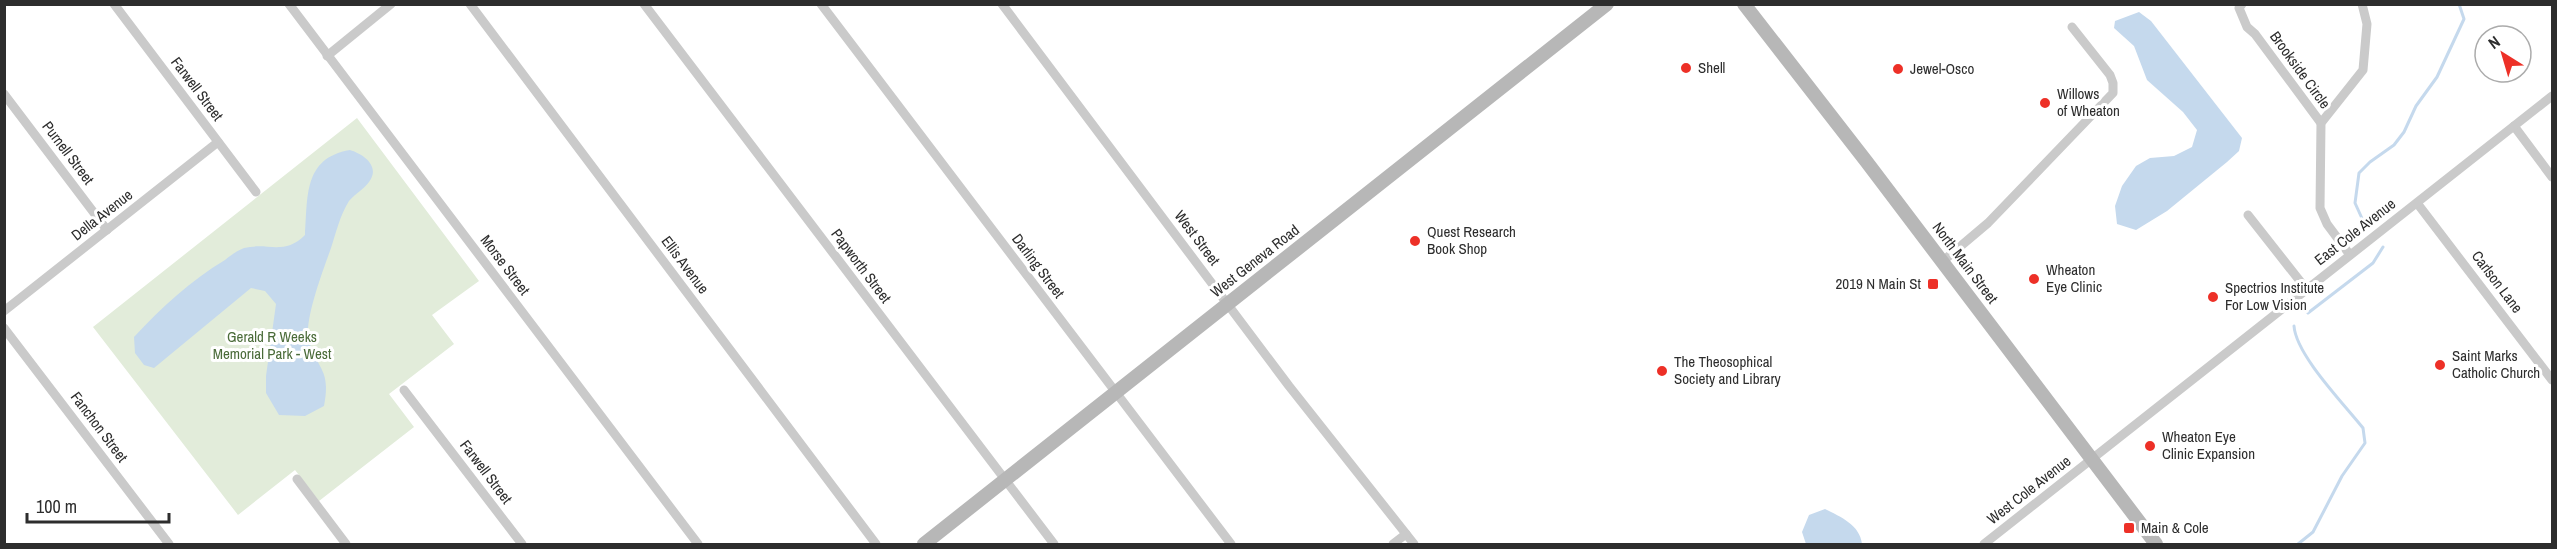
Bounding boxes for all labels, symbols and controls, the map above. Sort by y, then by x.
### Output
north arrow [2473,24,2533,84]
street label: Brookside Circle [2265,27,2336,113]
text: N [2484,30,2504,54]
street label: Farwell Street [166,52,229,126]
place label: Shell [1698,57,1725,78]
place label: Jewel-Osco [1910,58,1974,79]
marker: Shell [1679,61,1693,75]
marker: Jewel-Osco [1891,62,1905,76]
place label: Willows of Wheaton [2057,83,2120,121]
marker: Willows of Wheaton [2038,96,2052,110]
street label: Purnell Street [38,117,100,189]
street label: Della Avenue [67,184,137,245]
street label: East Cole Avenue [2310,193,2400,270]
street label: West Street [1170,206,1225,270]
street label: North Main Street [1928,218,2003,308]
street label: West Geneva Road [1206,219,1303,302]
place label: Quest Research Book Shop [1427,221,1516,259]
street label: Papworth Street [826,224,897,308]
street label: Darling Street [1007,229,1070,303]
street label: Morse Street [476,230,535,300]
street label: Ellis Avenue [657,231,714,298]
marker: Quest Research Book Shop [1408,234,1422,248]
street label: Carlson Lane [2467,246,2528,317]
place label: Wheaton Eye Clinic [2046,259,2102,297]
marker: Wheaton Eye Clinic [2027,272,2041,286]
place label: 2019 N Main St [1836,273,1922,294]
marker: 2019 N Main St [1926,277,1940,291]
place label: Spectrios Institute For Low Vision [2225,277,2324,315]
marker: Spectrios Institute For Low Vision [2206,290,2220,304]
park label: Gerald R Weeks Memorial Park - West [213,326,332,364]
place label: Saint Marks Catholic Church [2452,345,2540,383]
place label: The Theosophical Society and Library [1674,351,1782,389]
marker: Saint Marks Catholic Church [2433,358,2447,372]
marker: The Theosophical Society and Library [1655,364,1669,378]
street label: Fanchon Street [66,387,133,467]
place label: Wheaton Eye Clinic Expansion [2162,426,2255,464]
street label: Farwell Street [455,435,518,509]
marker: Wheaton Eye Clinic Expansion [2143,439,2157,453]
street label: West Cole Avenue [1983,450,2075,529]
scale bar [27,486,170,524]
text: 100 m [36,494,77,519]
place label: Main & Cole [2141,517,2209,538]
marker: Main & Cole [2122,521,2136,535]

